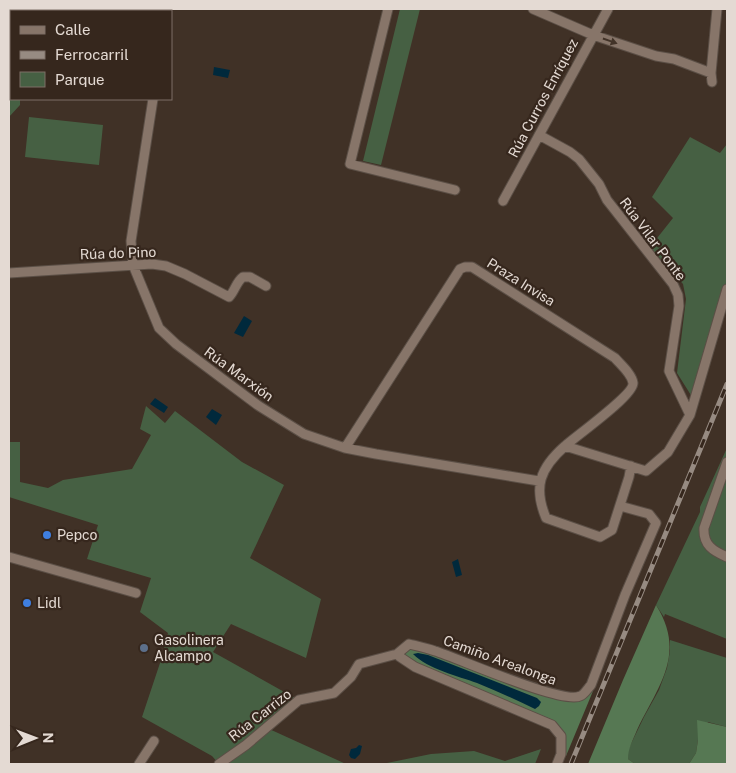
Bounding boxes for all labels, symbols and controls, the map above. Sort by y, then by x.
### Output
legend [10,10,172,100]
text: Calle [55,21,91,38]
street label: Rúa Curros Enríquez [505,36,581,160]
one-way arrow [603,37,618,45]
text: Ferrocarril [55,46,129,63]
text: Parque [55,71,105,88]
street label: Rúa Vilar Ponte [617,194,689,284]
street label: Rúa do Pino [80,244,157,262]
street label: Praza Invisa [484,255,558,309]
street label: Rúa Marxión [201,344,277,404]
place label: Pepco [57,527,98,543]
marker: Pepco [41,529,53,541]
place label: Lidl [37,595,61,611]
marker: Lidl [21,597,33,609]
place label: Gasolinera Alcampo [154,632,224,664]
street label: Camiño Arealonga [441,632,559,688]
marker: Gasolinera Alcampo [138,642,150,654]
street label: Rúa Carrizo [226,686,295,744]
north arrow [10,713,60,763]
text: N [40,732,56,743]

